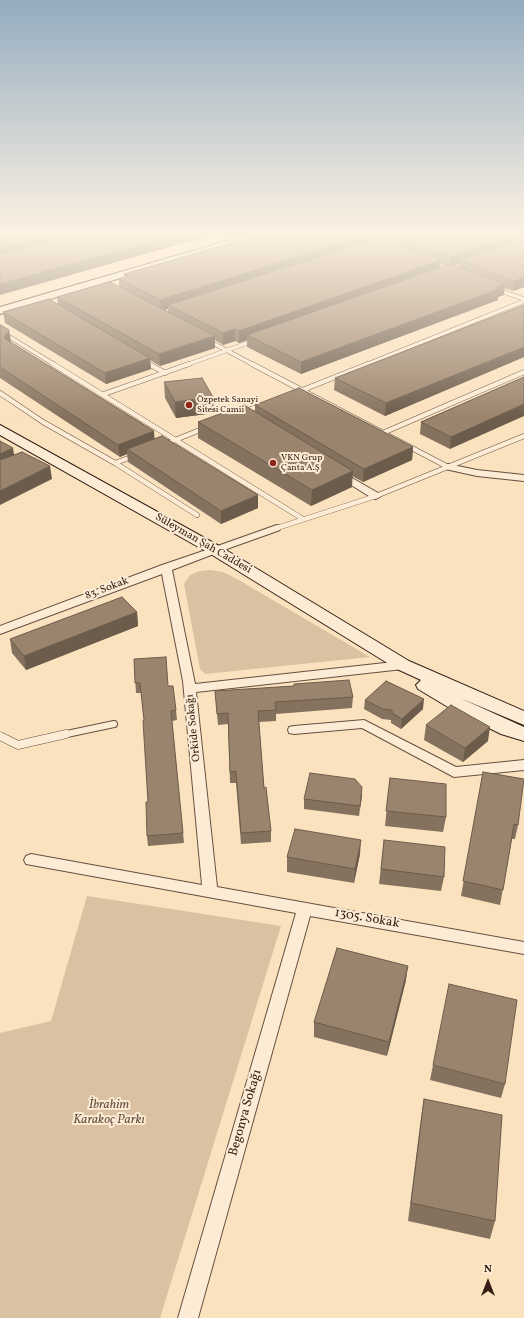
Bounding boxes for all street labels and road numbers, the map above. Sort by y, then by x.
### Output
street label: Süleyman Şah Caddesi [152,511,254,577]
street label: 83. Sokak [83,575,131,603]
street label: Orkide Sokağı [184,694,204,762]
street label: 1305. Sokak [333,906,401,932]
street label: Begonya Sokağı [226,1068,266,1158]

